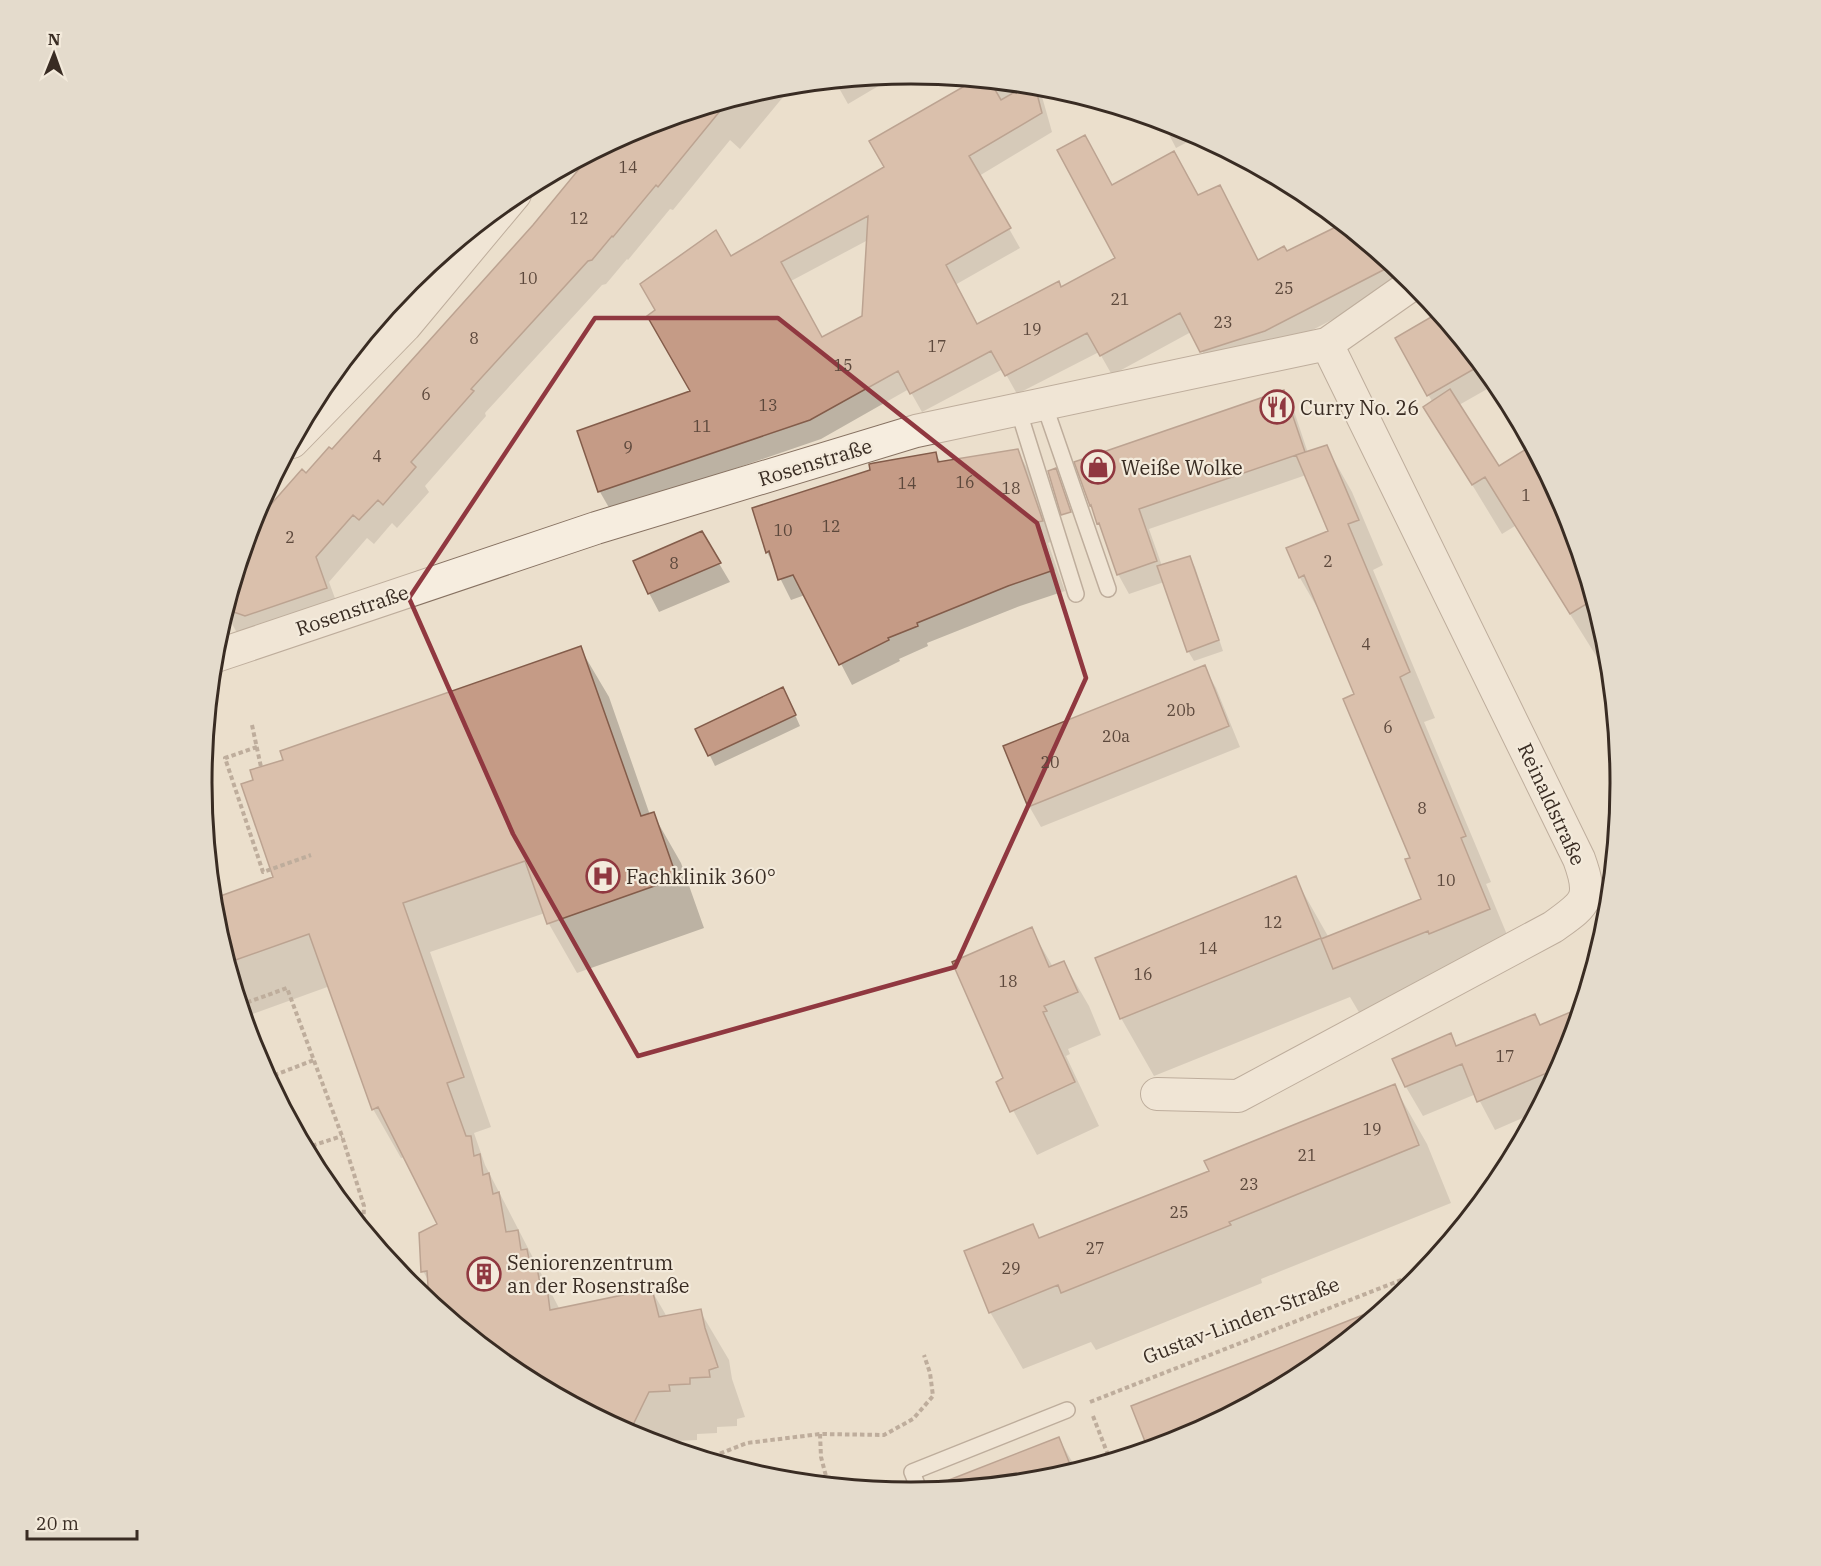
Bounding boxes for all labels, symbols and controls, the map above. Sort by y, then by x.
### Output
north arrow [24,24,84,84]
text: N [48,29,61,49]
house number: 14 [618,157,638,177]
house number: 12 [569,208,589,228]
house number: 10 [518,268,538,288]
house number: 25 [1274,278,1294,298]
house number: 21 [1110,289,1130,309]
house number: 23 [1213,312,1233,332]
house number: 19 [1022,319,1042,339]
house number: 8 [469,328,479,348]
house number: 17 [927,336,947,356]
house number: 15 [833,355,853,375]
house number: 6 [421,384,431,404]
restaurant icon: Curry No. 26 [1259,389,1295,425]
place label: Curry No. 26 [1300,394,1419,421]
house number: 13 [758,395,778,415]
house number: 11 [692,416,712,436]
street label: Rosenstraße [755,432,875,492]
house number: 9 [623,437,633,457]
house number: 4 [372,446,382,466]
shop icon: Weiße Wolke [1080,449,1116,485]
place label: Weiße Wolke [1121,454,1243,481]
house number: 16 [955,472,975,492]
house number: 14 [897,473,917,493]
house number: 18 [1001,478,1021,498]
house number: 1 [1521,485,1531,505]
house number: 12 [821,516,841,536]
house number: 10 [773,520,793,540]
house number: 2 [285,527,295,547]
house number: 2 [1323,551,1333,571]
house number: 8 [669,553,679,573]
street label: Rosenstraße [292,578,412,642]
house number: 4 [1361,634,1371,654]
house number: 20b [1167,700,1195,720]
house number: 6 [1383,717,1393,737]
house number: 20a [1102,726,1130,746]
street label: Reinaldstraße [1512,738,1592,870]
house number: 20 [1040,752,1060,772]
house number: 8 [1417,798,1427,818]
hospital icon: Fachklinik 360° [585,858,621,894]
place label: Fachklinik 360° [626,863,776,890]
house number: 10 [1436,870,1456,890]
house number: 12 [1263,912,1283,932]
house number: 14 [1198,938,1218,958]
house number: 16 [1133,964,1153,984]
house number: 18 [998,971,1018,991]
house number: 17 [1495,1046,1515,1066]
house number: 19 [1362,1119,1382,1139]
house number: 21 [1297,1145,1317,1165]
house number: 23 [1239,1174,1259,1194]
house number: 25 [1169,1202,1189,1222]
house number: 27 [1085,1238,1105,1258]
place label: Seniorenzentrum an der Rosenstraße [507,1249,689,1299]
building icon: Seniorenzentrum an der Rosenstraße [466,1256,502,1292]
house number: 29 [1001,1258,1021,1278]
street label: Gustav-Linden-Straße [1139,1270,1343,1370]
scale bar [27,1503,136,1541]
text: 20 m [36,1512,79,1535]

